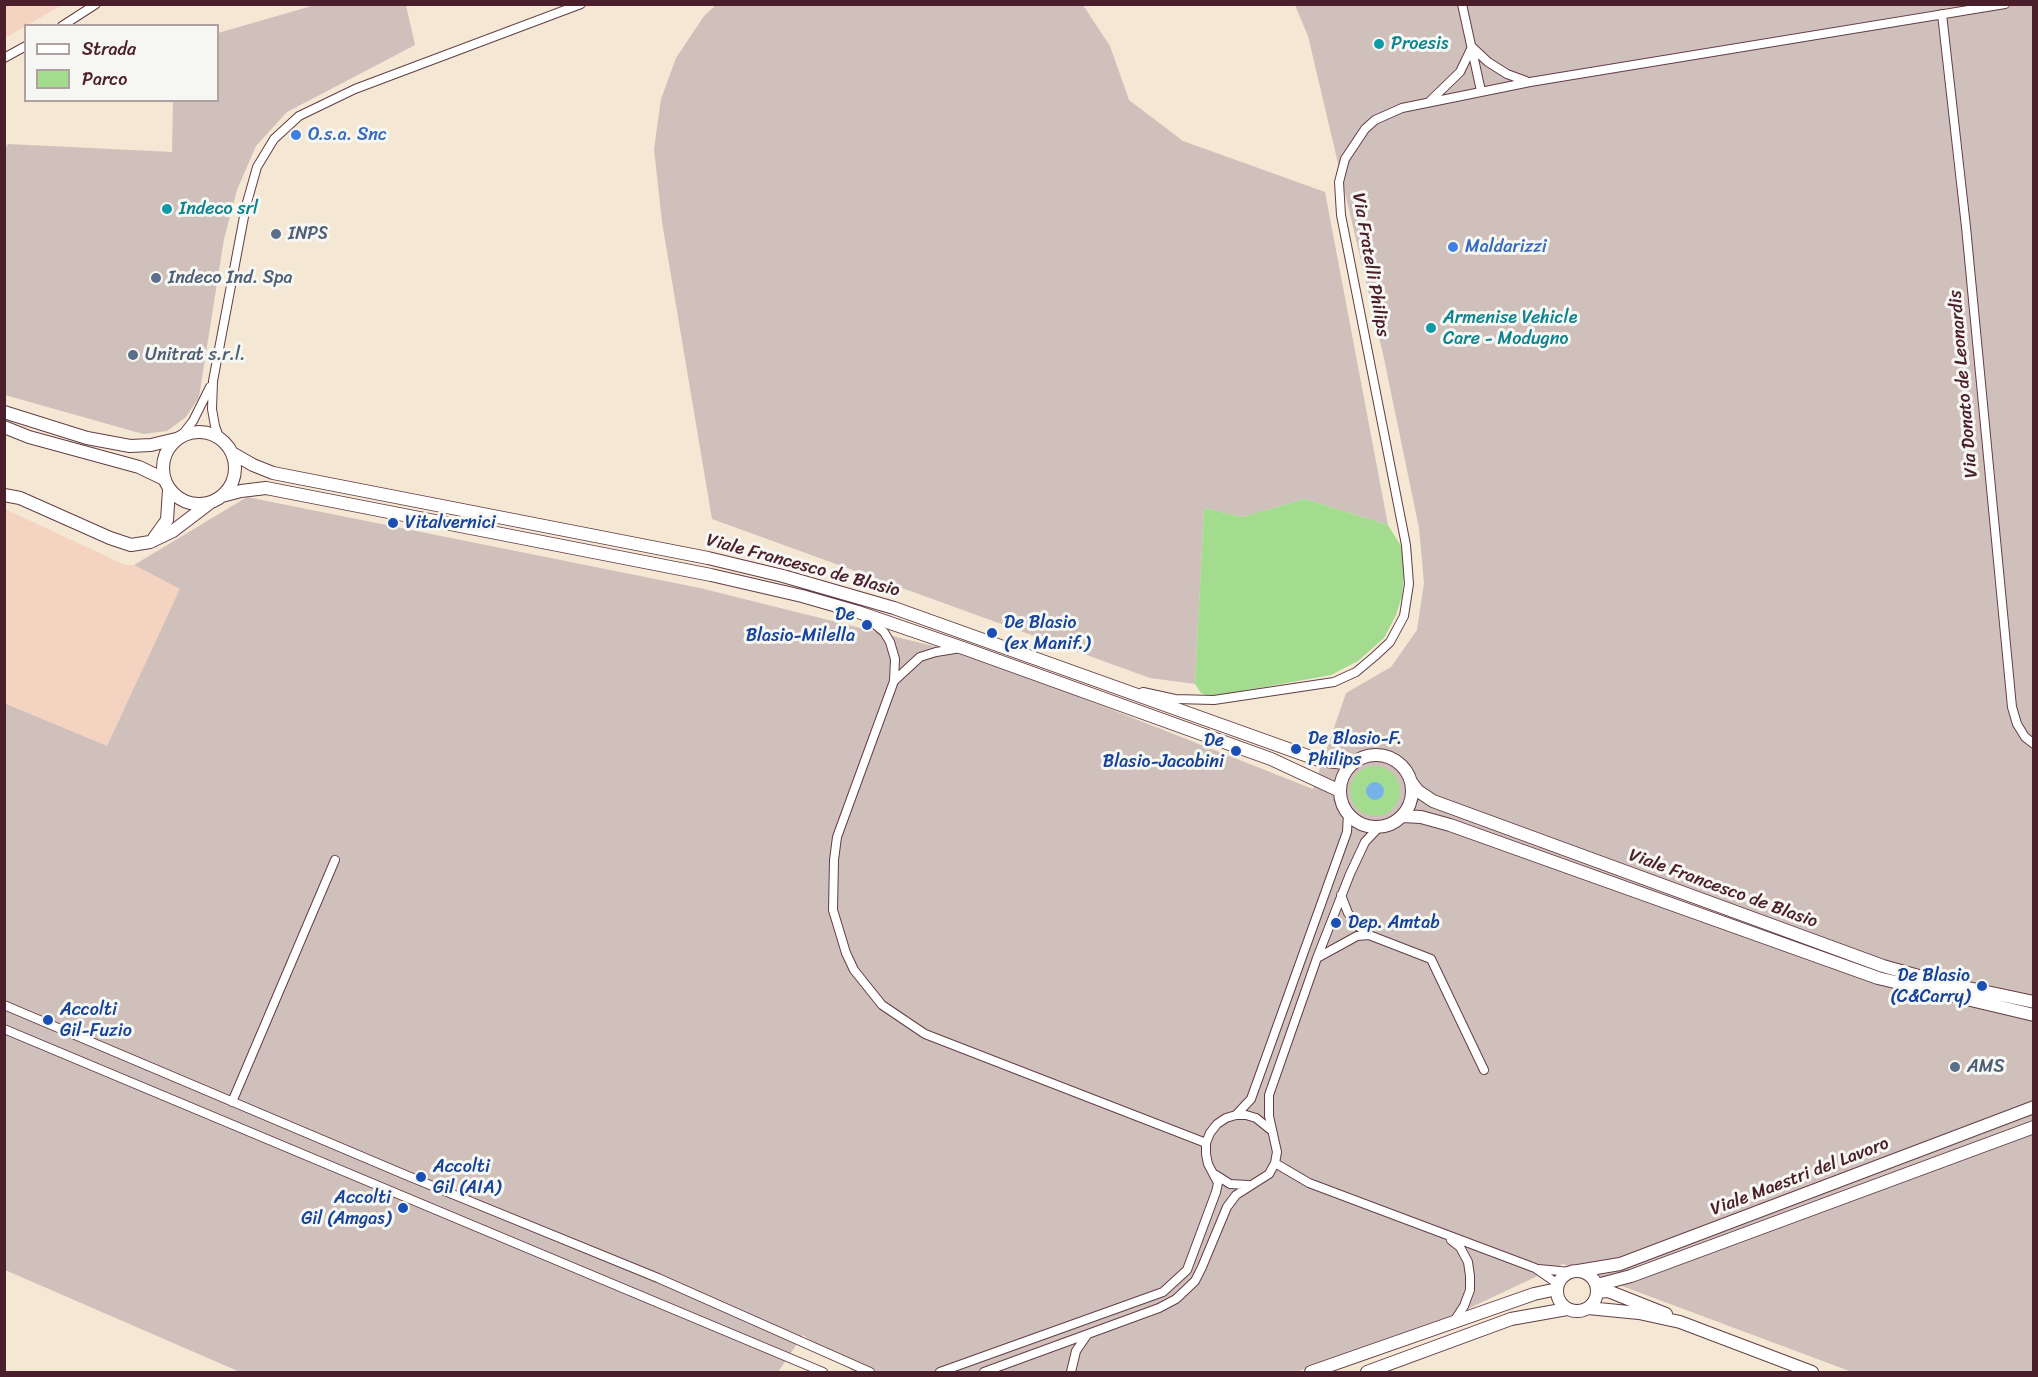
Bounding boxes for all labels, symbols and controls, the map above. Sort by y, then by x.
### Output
legend [24,24,219,102]
text: Strada [82,33,136,65]
place label: Proesis [1391,33,1448,55]
marker: Proesis [1372,37,1386,51]
text: Parco [82,63,127,95]
place label: O.s.a. Snc [308,124,387,146]
marker: O.s.a. Snc [289,128,303,142]
street label: Via Fratelli Philips [1347,191,1393,339]
place label: Indeco srl [179,198,258,220]
marker: Indeco srl [160,202,174,216]
place label: INPS [288,223,328,245]
marker: INPS [269,227,283,241]
place label: Maldarizzi [1465,236,1547,258]
marker: Maldarizzi [1446,240,1460,254]
place label: Indeco Ind. Spa [168,267,293,289]
marker: Indeco Ind. Spa [149,271,163,285]
street label: Via Donato de Leonardis [1945,289,1983,479]
place label: Armenise Vehicle Care - Modugno [1443,307,1577,350]
marker: Armenise Vehicle Care - Modugno [1424,321,1438,335]
place label: Unitrat s.r.l. [145,344,246,366]
marker: Unitrat s.r.l. [126,348,140,362]
place label: Vitalvernici [405,512,496,534]
marker: Vitalvernici [386,516,400,530]
street label: Viale Francesco de Blasio [704,530,902,602]
place label: De Blasio-Milella [746,604,855,646]
place label: De Blasio (ex Manif.) [1004,612,1090,654]
marker: De Blasio-Milella [860,618,874,632]
marker: De Blasio (ex Manif.) [985,626,999,640]
place label: De Blasio-F. Philips [1308,728,1402,771]
place label: De Blasio-Jacobini [1103,730,1224,772]
marker: De Blasio-F. Philips [1289,742,1303,756]
marker: De Blasio-Jacobini [1229,744,1243,758]
street label: Viale Francesco de Blasio [1626,845,1820,933]
place label: Dep. Amtab [1348,912,1440,934]
marker: Dep. Amtab [1329,916,1343,930]
place label: De Blasio (C&Carry) [1890,965,1970,1008]
marker: De Blasio (C&Carry) [1975,979,1989,993]
place label: Accolti Gil-Fuzio [60,999,132,1042]
marker: Accolti Gil-Fuzio [41,1013,55,1027]
place label: AMS [1967,1056,2005,1078]
marker: AMS [1948,1060,1962,1074]
street label: Viale Maestri del Lavoro [1708,1133,1892,1221]
place label: Accolti Gil (AIA) [433,1156,501,1198]
marker: Accolti Gil (AIA) [414,1170,428,1184]
place label: Accolti Gil (Amgas) [301,1187,391,1230]
marker: Accolti Gil (Amgas) [396,1201,410,1215]

